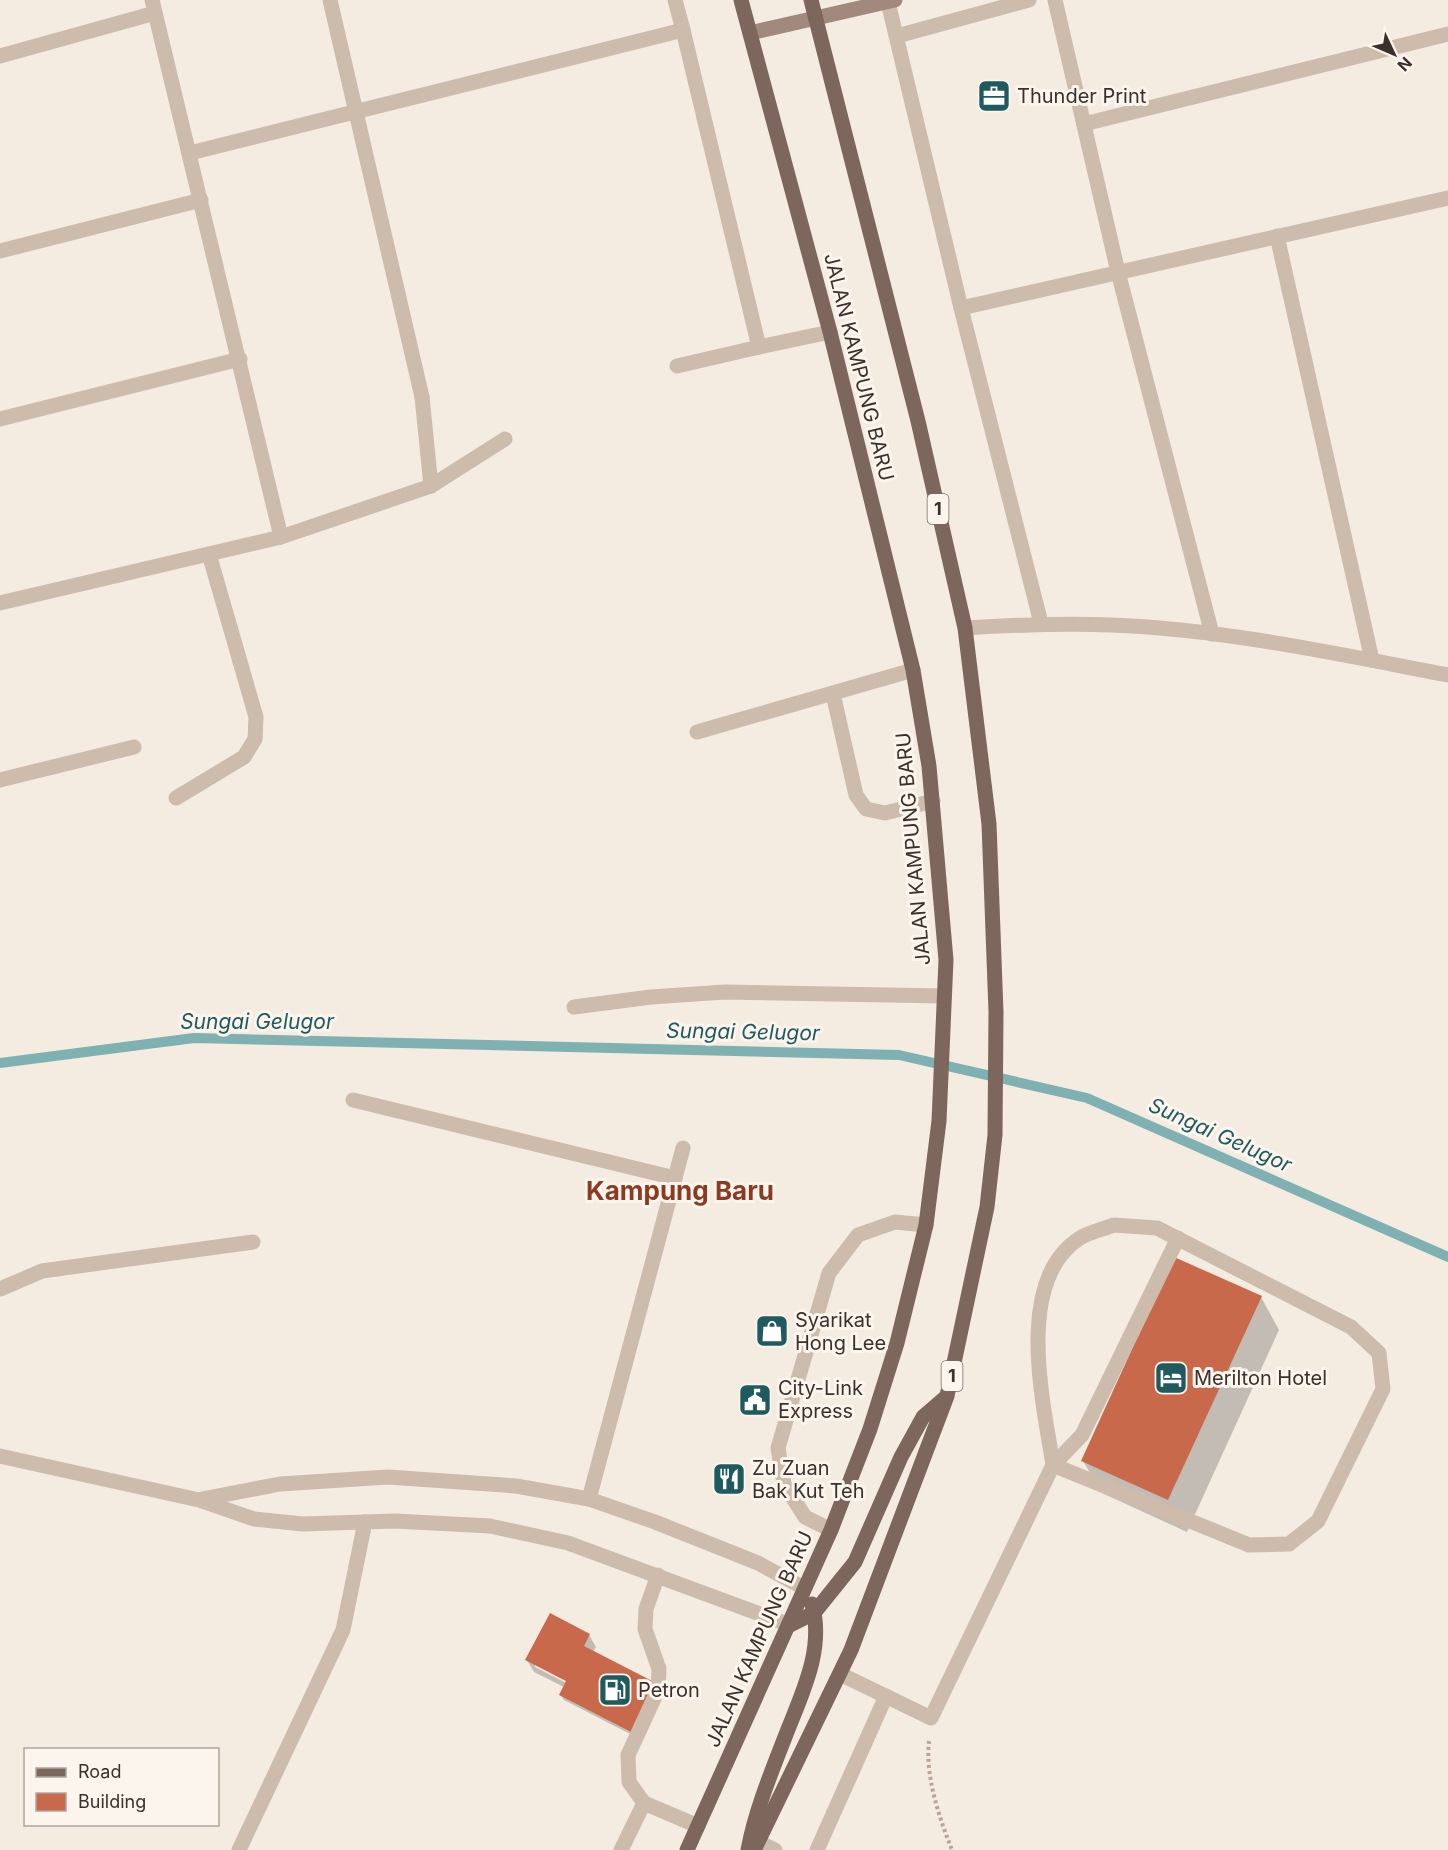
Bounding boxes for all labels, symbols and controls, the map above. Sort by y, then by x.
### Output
north arrow [1364,24,1424,84]
text: N [1393,53,1416,76]
office icon: Thunder Print [976,78,1012,114]
place label: Thunder Print [1017,84,1147,108]
street label: JALAN KAMPUNG BARU [819,251,899,483]
road number: 1 [928,494,948,524]
street label: JALAN KAMPUNG BARU [891,731,935,967]
water label: Sungai Gelugor [180,1009,335,1034]
water label: Sungai Gelugor [666,1018,821,1045]
water label: Sungai Gelugor [1145,1092,1296,1178]
district label: Kampung Baru [586,1175,774,1206]
place label: Syarikat Hong Lee [795,1308,886,1355]
shop icon: Syarikat Hong Lee [754,1313,790,1349]
hotel icon: Merilton Hotel [1153,1360,1189,1396]
road number: 1 [942,1361,962,1391]
place label: Merilton Hotel [1194,1366,1327,1390]
place label: City-Link Express [778,1376,863,1423]
public building icon: City-Link Express [737,1382,773,1418]
place label: Zu Zuan Bak Kut Teh [752,1456,865,1503]
restaurant icon: Zu Zuan Bak Kut Teh [711,1461,747,1497]
street label: JALAN KAMPUNG BARU [700,1527,818,1751]
fuel station icon: Petron [597,1672,633,1708]
place label: Petron [638,1678,700,1702]
legend [24,1748,219,1826]
text: Road [78,1761,121,1782]
text: Building [78,1791,146,1812]

